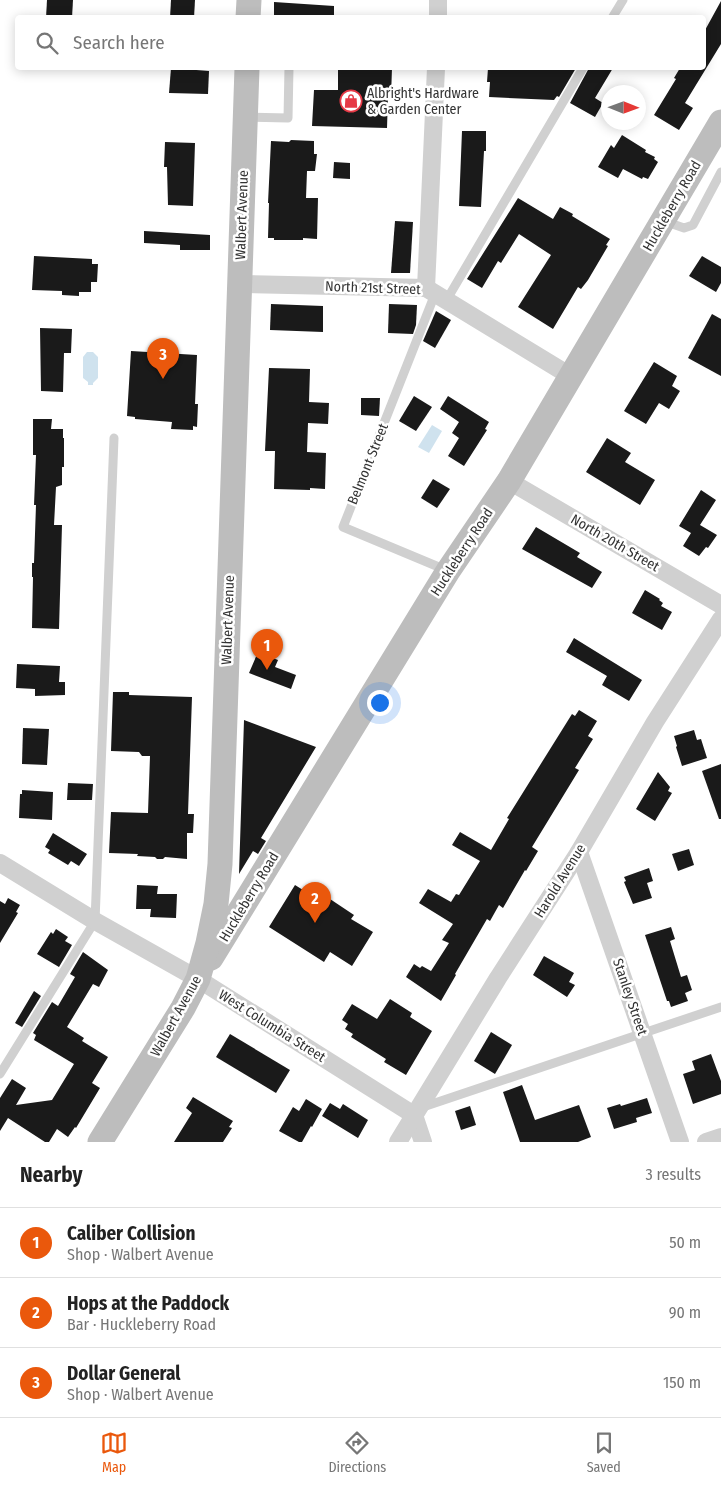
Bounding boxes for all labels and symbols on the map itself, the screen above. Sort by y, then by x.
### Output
place label: Albright's Hardware & Garden Center [367,85,479,118]
north arrow [601,85,646,130]
shop icon: Albright's Hardware & Garden Center [339,89,363,113]
street label: Huckleberry Road [639,158,705,254]
street label: Walbert Avenue [232,170,252,260]
street label: North 21st Street [325,278,421,298]
pin: 3 [147,338,179,379]
street label: Belmont Street [344,421,392,507]
street label: Huckleberry Road [427,505,497,599]
street label: North 20th Street [568,511,663,575]
street label: Walbert Avenue [218,575,238,665]
pin: 1 [251,629,283,670]
your location [367,690,393,716]
street label: Harold Avenue [531,841,589,921]
street label: Huckleberry Road [216,849,282,945]
pin: 2 [299,882,331,923]
street label: Stanley Street [609,956,651,1038]
street label: Walbert Avenue [147,973,205,1059]
street label: West Columbia Street [215,986,329,1066]

